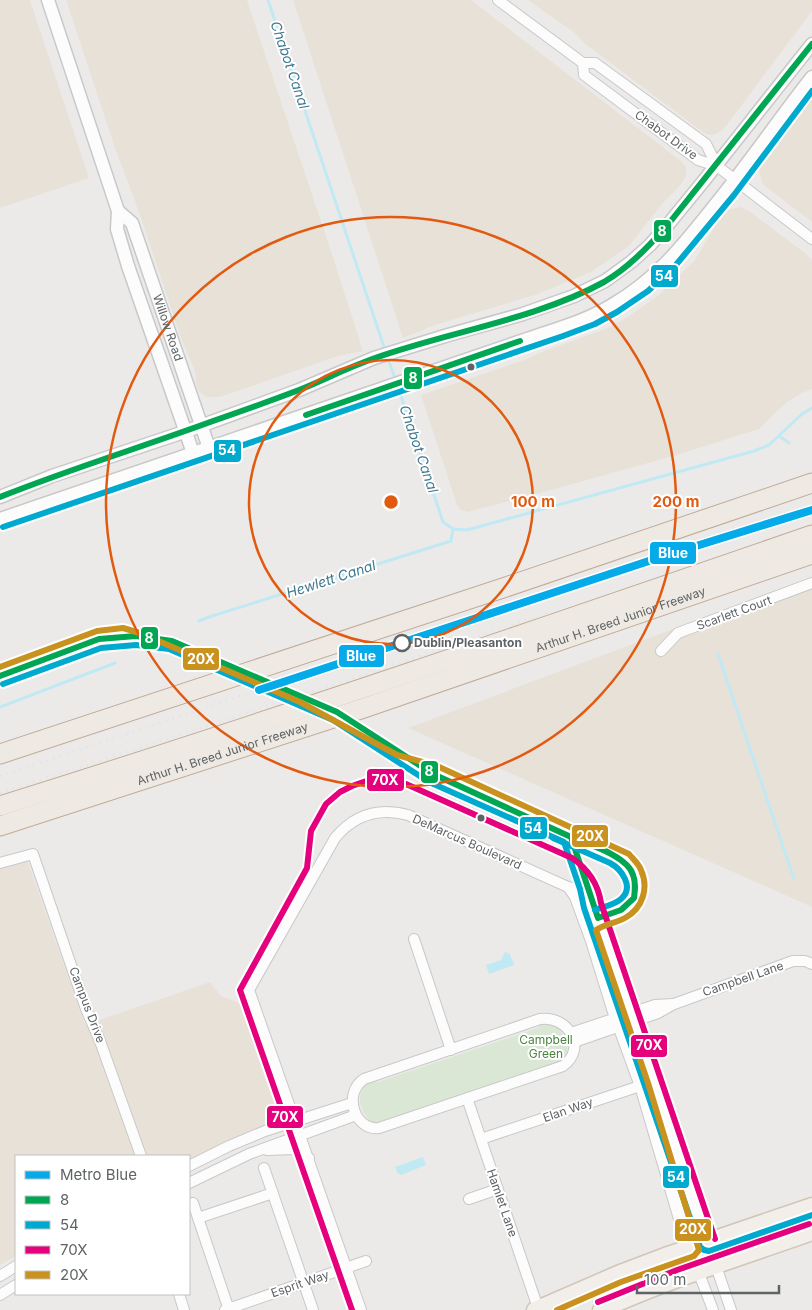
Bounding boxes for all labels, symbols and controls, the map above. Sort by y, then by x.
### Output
water label: Chabot Canal [268,19,314,112]
street label: Chabot Drive [632,107,701,162]
line badge: 8 [653,219,672,243]
text: 8 [657,222,667,239]
line badge: 54 [650,264,679,288]
text: 54 [655,267,673,284]
street label: Willow Road [150,292,187,363]
unlabelled marker [466,362,476,372]
line badge: 8 [403,366,423,390]
text: 8 [408,369,418,386]
water label: Chabot Canal [397,403,443,496]
line badge: 54 [213,439,242,463]
text: 54 [218,441,236,458]
text: 100 m [511,492,555,511]
text: 200 m [653,492,699,511]
centre of rings [382,493,400,511]
line badge: Blue [649,541,697,565]
text: Blue [658,544,688,561]
water label: Hewlett Canal [284,556,378,601]
street label: Arthur H. Breed Junior Freeway [533,583,708,655]
street label: Scarlett Court [694,592,773,633]
line badge: 8 [140,626,159,650]
text: 8 [144,629,154,646]
marker: Dublin/Pleasanton [393,634,411,652]
place label: Dublin/Pleasanton [414,635,522,650]
line badge: Blue [338,644,385,668]
line badge: 20X [182,647,220,671]
text: Blue [346,647,376,664]
text: 20X [187,650,215,667]
street label: Arthur H. Breed Junior Freeway [135,719,310,788]
line badge: 8 [420,760,439,784]
text: 8 [424,762,434,779]
line badge: 70X [366,768,405,792]
text: 70X [371,771,399,788]
street label: DeMarcus Boulevard [410,811,524,872]
unlabelled marker [476,813,486,823]
line badge: 54 [519,816,548,840]
text: 54 [524,819,542,836]
line badge: 20X [571,824,609,848]
text: 20X [576,827,604,844]
street label: Campbell Lane [700,958,785,999]
street label: Campus Drive [66,965,109,1045]
park label: Campbell Green [519,1032,573,1061]
line badge: 70X [630,1034,668,1058]
text: 70X [635,1036,663,1053]
street label: Elan Way [541,1094,595,1125]
line badge: 70X [266,1105,304,1129]
text: 70X [271,1108,299,1125]
legend [15,1155,190,1295]
text: Metro Blue [60,1165,137,1184]
line badge: 54 [662,1165,690,1189]
street label: Hamlet Lane [484,1167,521,1239]
text: 54 [667,1168,685,1185]
text: 8 [60,1190,69,1209]
text: 54 [60,1215,79,1234]
line badge: 20X [674,1218,712,1242]
text: 20X [679,1220,707,1237]
text: 70X [60,1240,87,1259]
scale bar [637,1262,780,1294]
text: 20X [60,1265,88,1284]
street label: Esprit Way [269,1267,331,1300]
text: 100 m [644,1270,686,1289]

